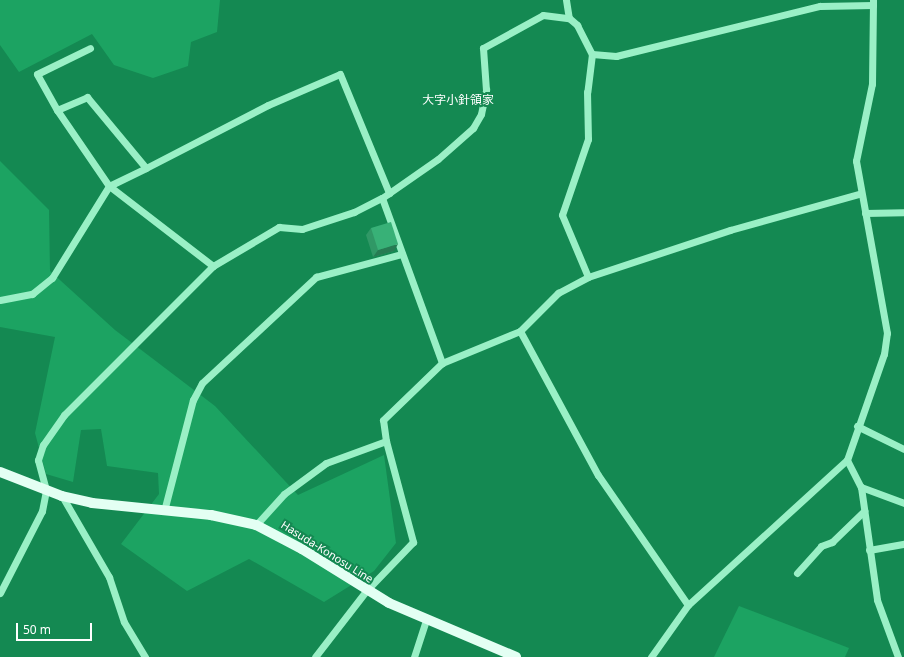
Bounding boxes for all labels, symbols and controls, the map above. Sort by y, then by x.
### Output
district label: 大字小針領家 [422,93,494,107]
street label: Hasuda-Konosu Line [278,518,376,586]
scale bar [18,615,94,641]
text: 50 m [23,621,51,638]

